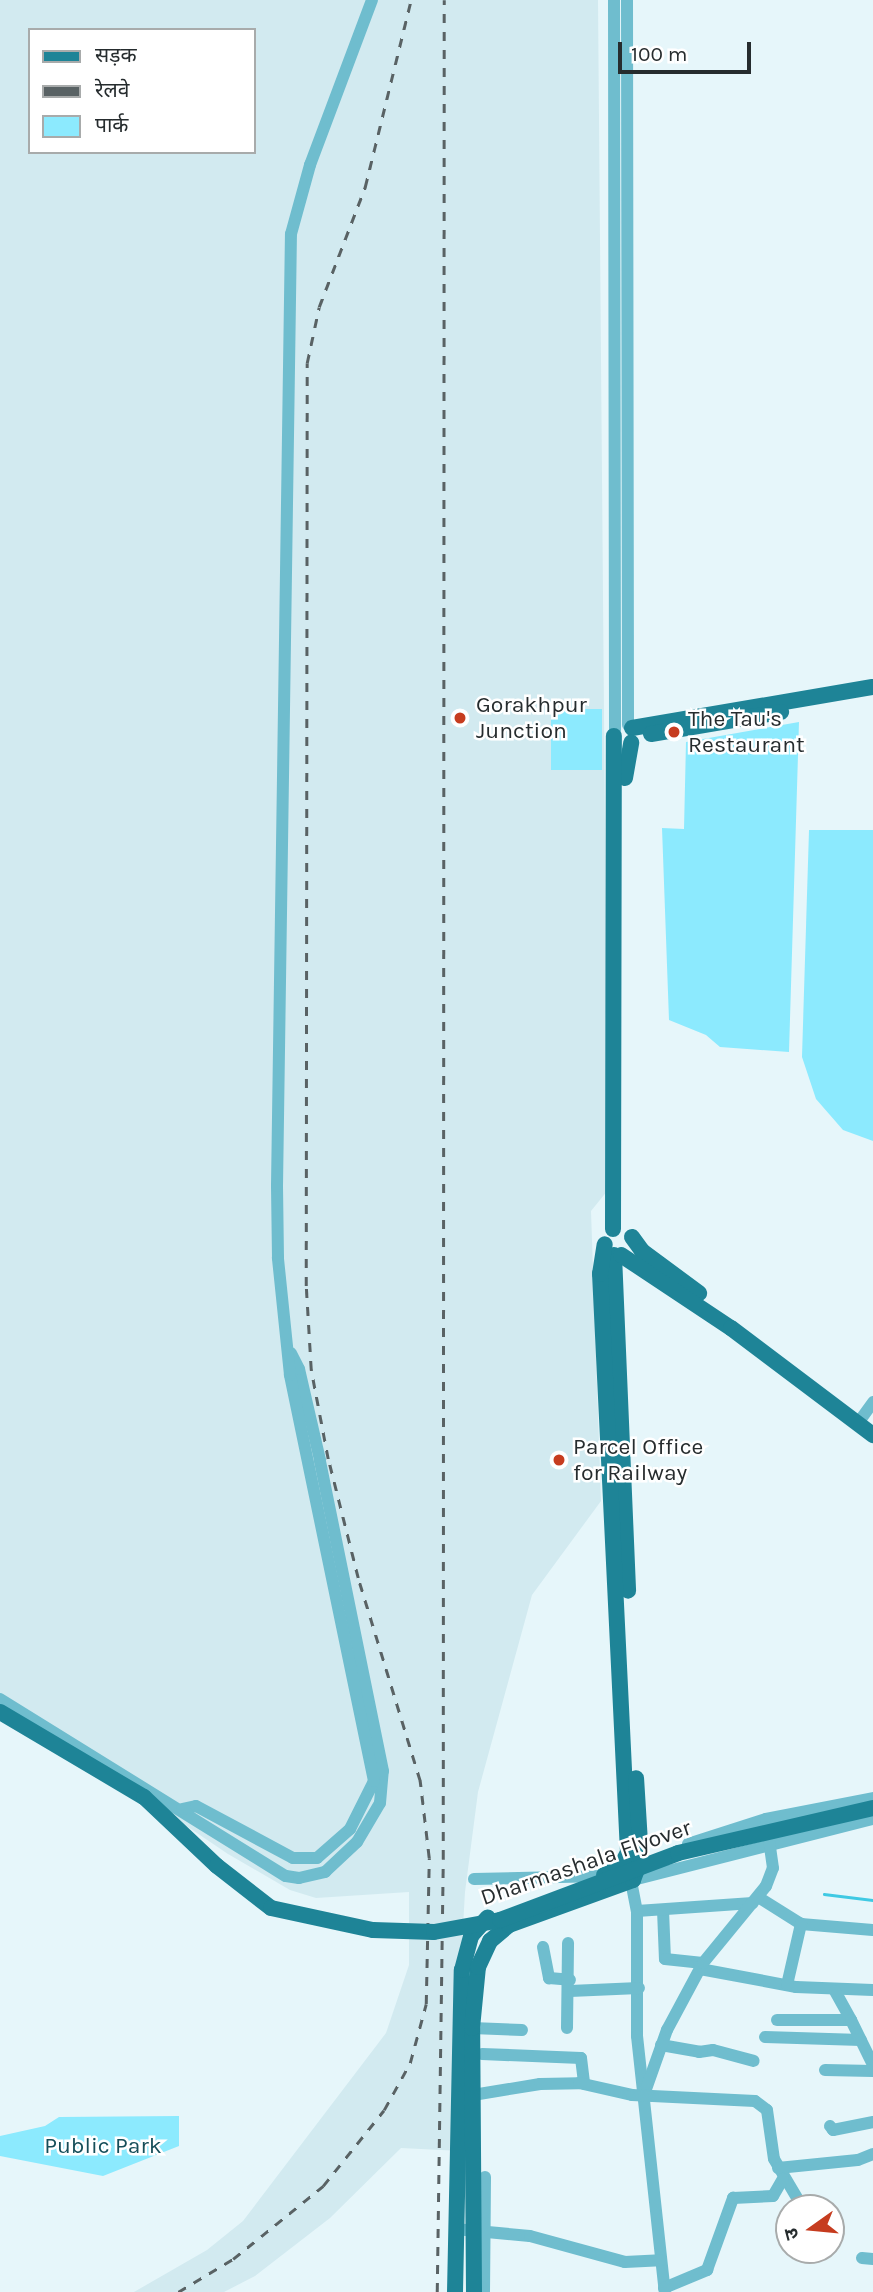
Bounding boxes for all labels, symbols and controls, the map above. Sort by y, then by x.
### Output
legend [28,28,256,154]
scale bar [621,28,754,72]
text: 100 m [631,42,688,66]
text: सड़क [95,43,137,67]
text: रेलवे [95,78,130,102]
text: पार्क [95,113,129,137]
place label: Gorakhpur Junction [476,691,587,745]
place label: The Tau's Restaurant [688,705,805,759]
marker: Gorakhpur Junction [450,708,470,728]
marker: The Tau's Restaurant [666,724,682,740]
place label: Parcel Office for Railway [573,1433,703,1487]
marker: Parcel Office for Railway [551,1452,567,1468]
street label: Dharmashala Flyover [477,1814,695,1912]
park label: Public Park [44,2132,162,2160]
north arrow [775,2194,845,2264]
text: उ [780,2226,804,2242]

